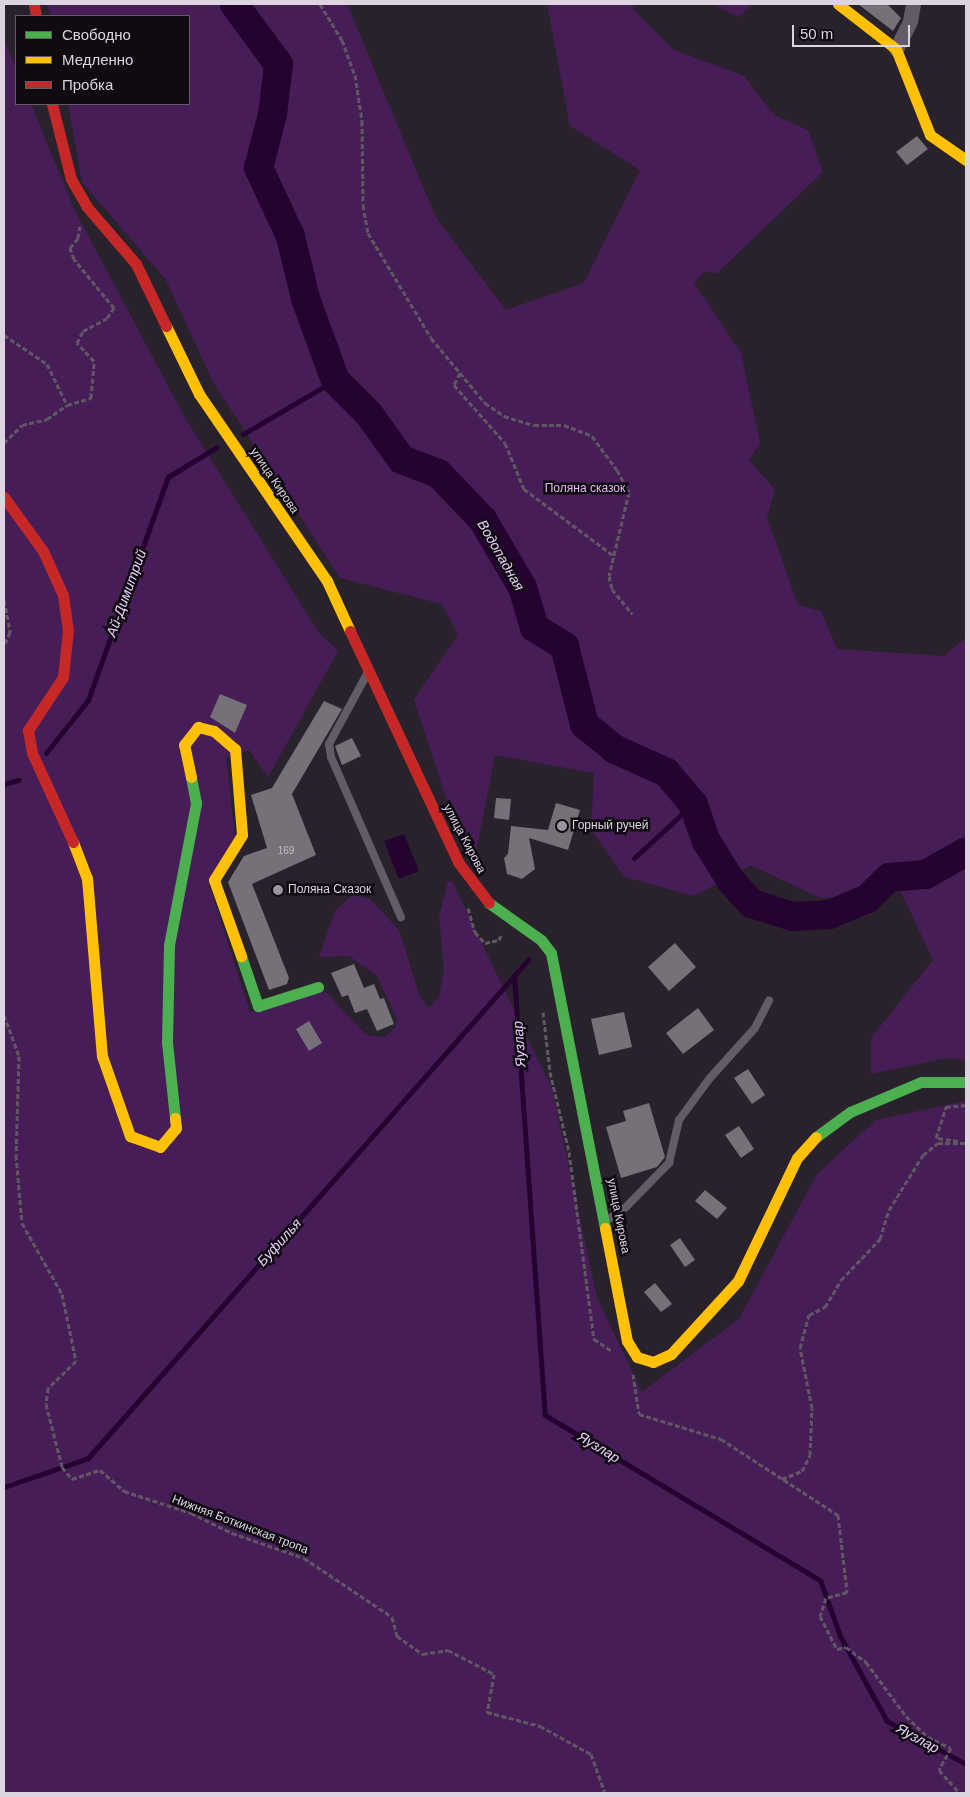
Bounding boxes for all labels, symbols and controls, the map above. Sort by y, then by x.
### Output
legend [15,15,190,105]
scale bar [795,15,912,47]
text: 50 m [800,25,833,42]
text: Свободно [62,26,131,43]
text: Медленно [62,51,133,68]
text: Пробка [62,76,113,93]
street label: улица Кирова [247,445,301,517]
park label: Поляна сказок [545,482,625,496]
water label: Водопадная [474,517,528,593]
water label: Ай-Димитрий [102,547,150,639]
street label: улица Кирова [440,802,488,876]
place label: Горный ручей [572,819,649,833]
marker: Горный ручей [556,820,568,832]
house number: 169 [278,845,294,857]
place label: Поляна Сказок [288,883,371,897]
marker: Поляна Сказок [272,884,284,896]
water label: Яузлар [509,1020,529,1068]
street label: улица Кирова [604,1177,632,1255]
water label: Буфилья [253,1215,305,1269]
water label: Яузлар [575,1428,623,1466]
street label: Нижняя Боткинская тропа [170,1492,310,1558]
water label: Яузлар [894,1719,942,1757]

